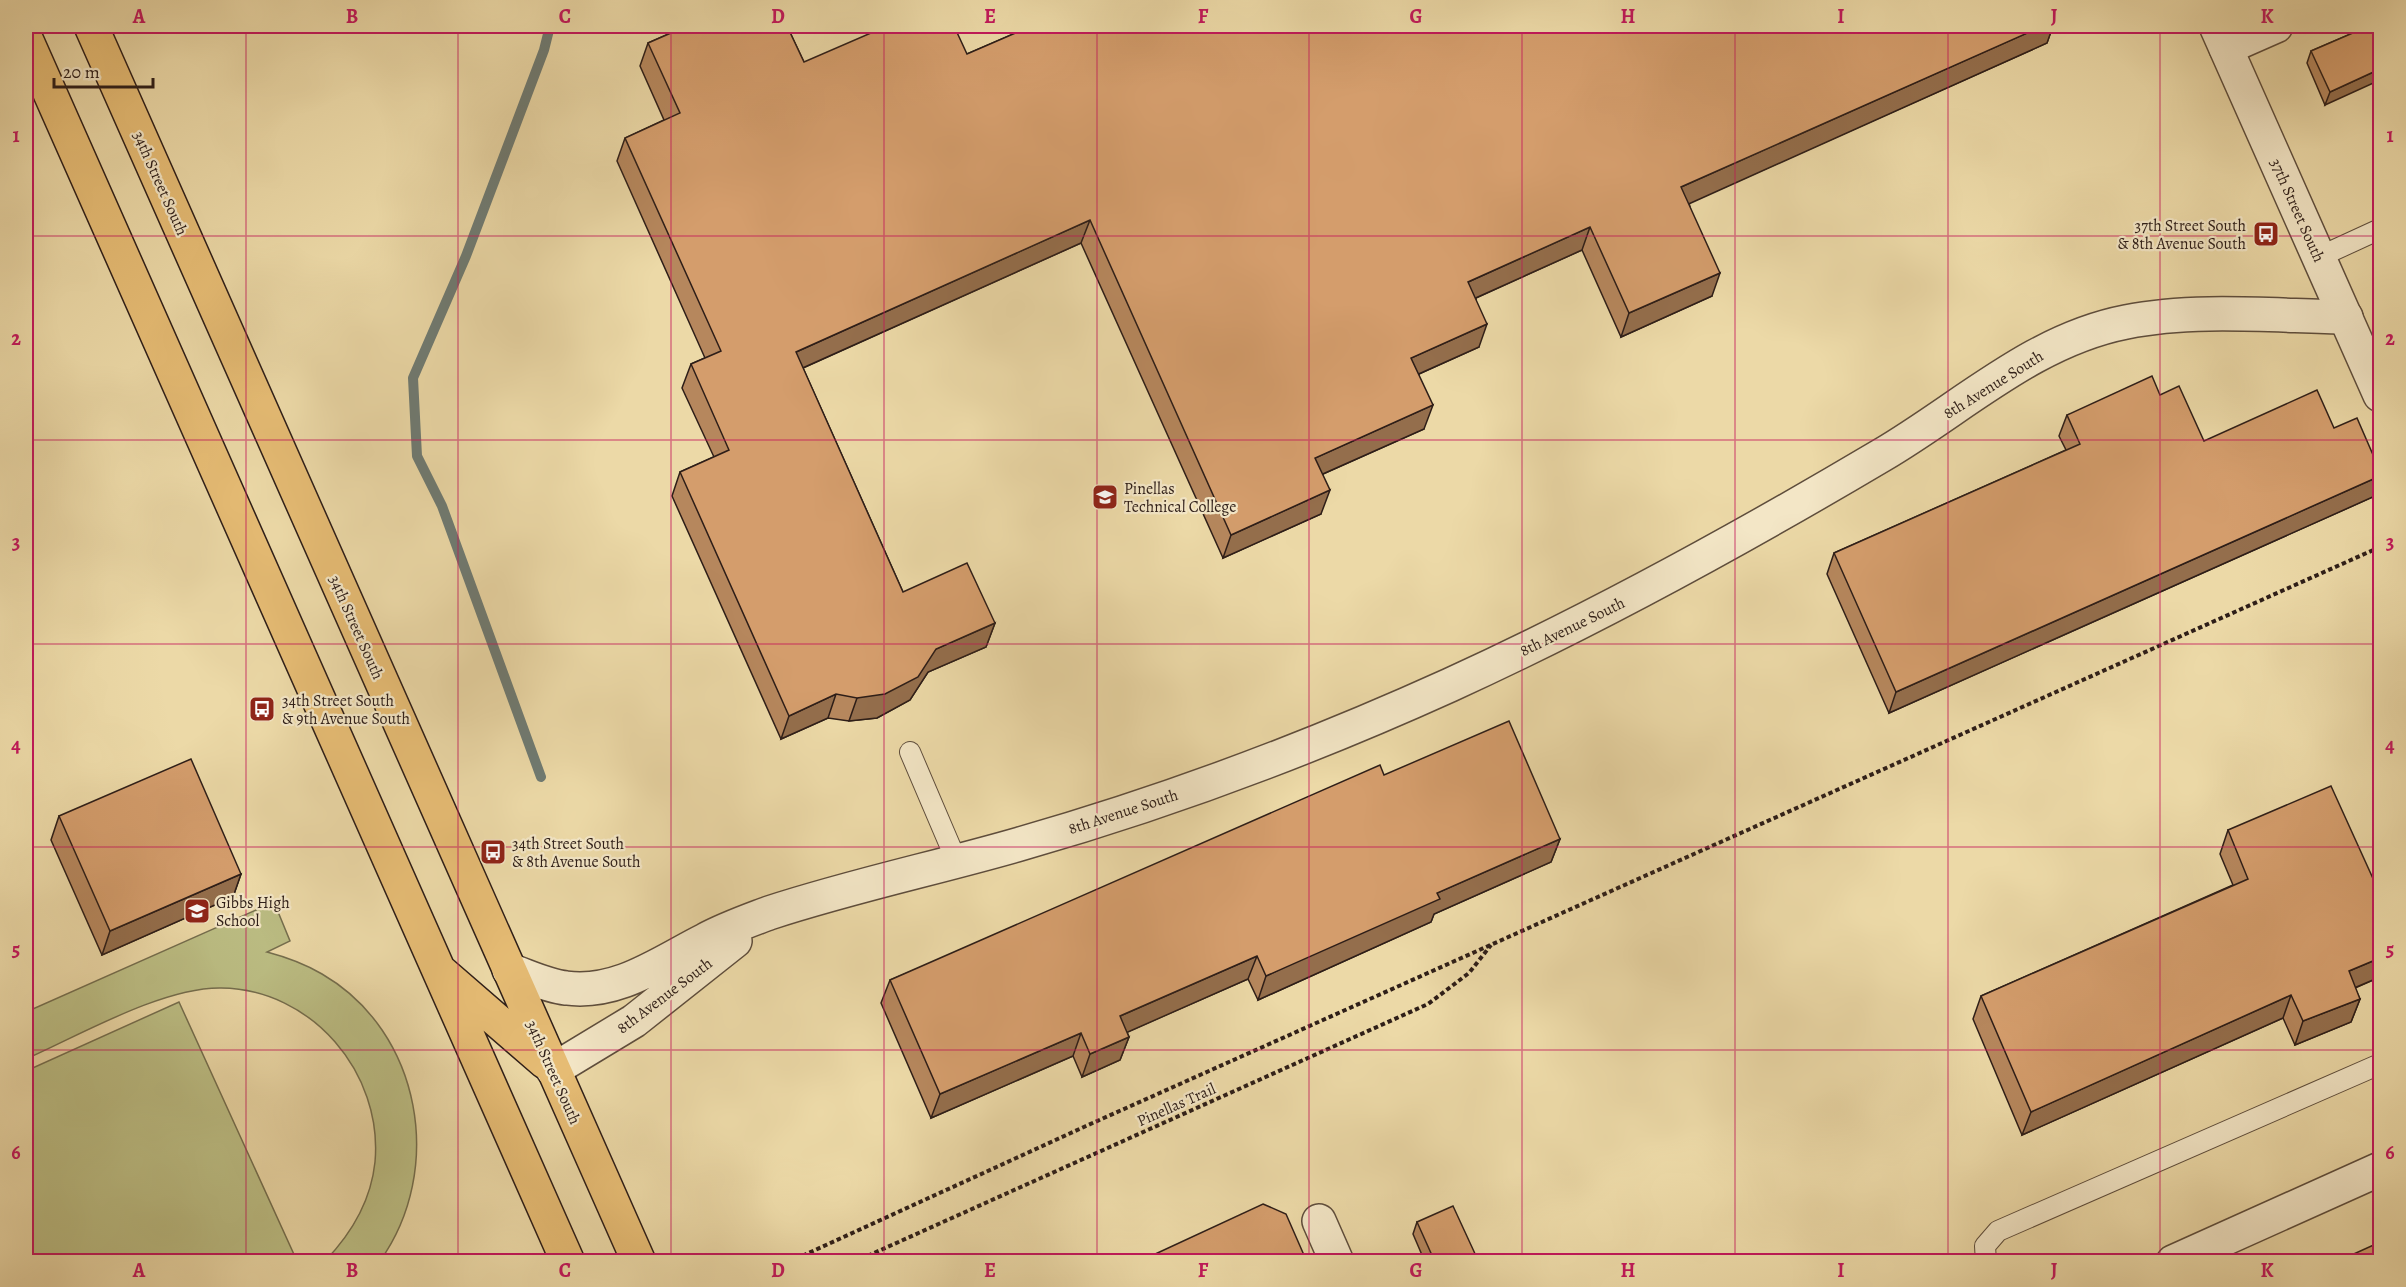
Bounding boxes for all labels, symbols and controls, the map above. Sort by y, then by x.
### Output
text: A [132,3,146,30]
text: B [346,3,358,30]
text: C [559,3,571,30]
text: D [771,3,785,30]
text: E [984,3,996,30]
text: F [1198,3,1209,30]
text: G [1409,3,1423,30]
text: H [1621,3,1636,30]
text: I [1837,3,1845,30]
text: J [2051,3,2058,30]
text: K [2260,3,2274,30]
scale bar [54,51,153,89]
text: 20 m [63,60,100,84]
text: 1 [12,122,20,149]
text: 1 [2386,122,2394,149]
street label: 34th Street South [127,128,193,239]
street label: 37th Street South [2264,155,2330,266]
place label: 37th Street South & 8th Avenue South [2117,215,2246,255]
bus stop icon: 37th Street South & 8th Avenue South [2251,219,2281,249]
text: 2 [11,325,21,352]
text: 2 [2385,325,2395,352]
street label: 8th Avenue South [1939,345,2048,424]
place label: Pinellas Technical College [1124,478,1236,518]
school or university icon: Pinellas Technical College [1090,482,1120,512]
text: 3 [12,529,20,556]
text: 3 [2386,529,2394,556]
street label: 34th Street South [323,572,389,683]
street label: 8th Avenue South [1516,592,1629,662]
place label: 34th Street South & 9th Avenue South [282,690,411,730]
bus stop icon: 34th Street South & 9th Avenue South [247,694,277,724]
text: 4 [11,732,21,759]
text: 4 [2385,732,2395,759]
street label: 8th Avenue South [1066,784,1181,840]
place label: 34th Street South & 8th Avenue South [512,833,641,873]
bus stop icon: 34th Street South & 8th Avenue South [478,837,508,867]
place label: Gibbs High School [216,892,290,932]
school or university icon: Gibbs High School [182,896,212,926]
text: 5 [12,936,20,963]
text: 5 [2386,936,2394,963]
street label: 8th Avenue South [612,952,717,1039]
street label: 34th Street South [520,1017,586,1128]
street label: Pinellas Trail [1134,1078,1219,1132]
text: 6 [11,1139,21,1166]
text: 6 [2385,1139,2395,1166]
text: A [132,1257,146,1284]
text: B [346,1257,358,1284]
text: C [559,1257,571,1284]
text: D [771,1257,785,1284]
text: E [984,1257,996,1284]
text: F [1198,1257,1209,1284]
text: G [1409,1257,1423,1284]
text: H [1621,1257,1636,1284]
text: I [1837,1257,1845,1284]
text: J [2051,1257,2058,1284]
text: K [2260,1257,2274,1284]

